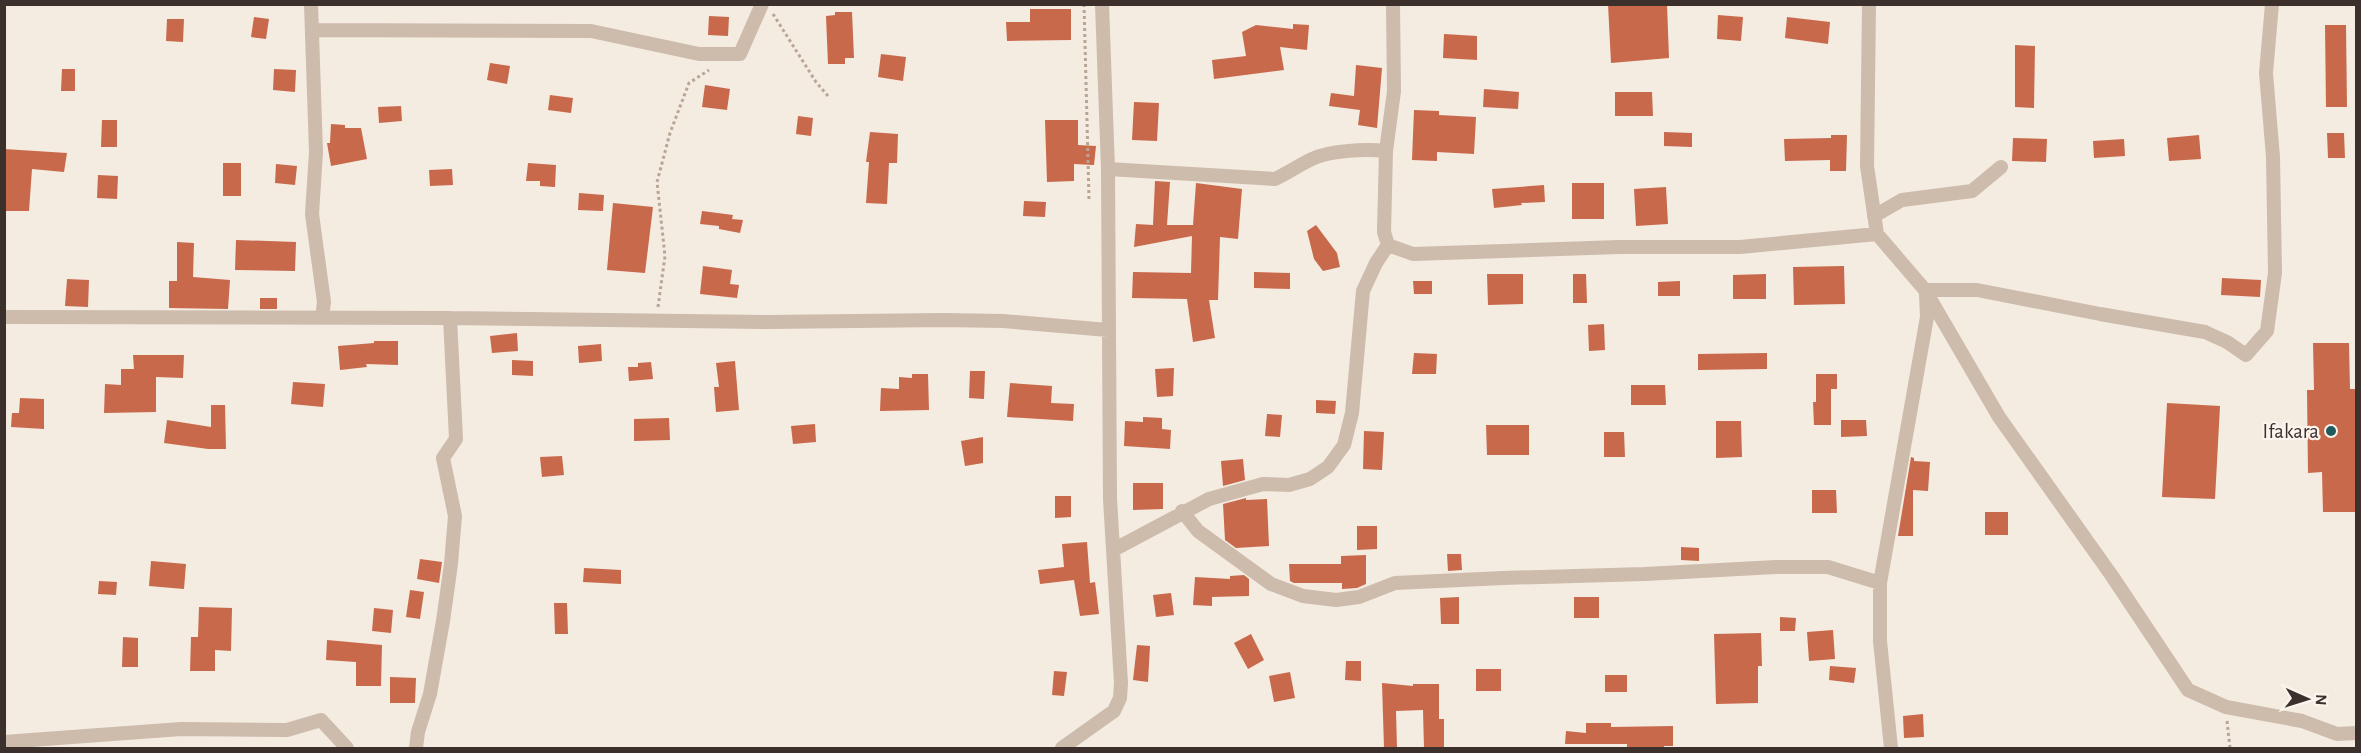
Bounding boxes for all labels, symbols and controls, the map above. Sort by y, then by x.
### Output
place label: Ifakara [2263,421,2319,442]
marker: Ifakara [2324,424,2338,438]
north arrow [2277,669,2337,729]
text: N [2313,694,2329,706]

